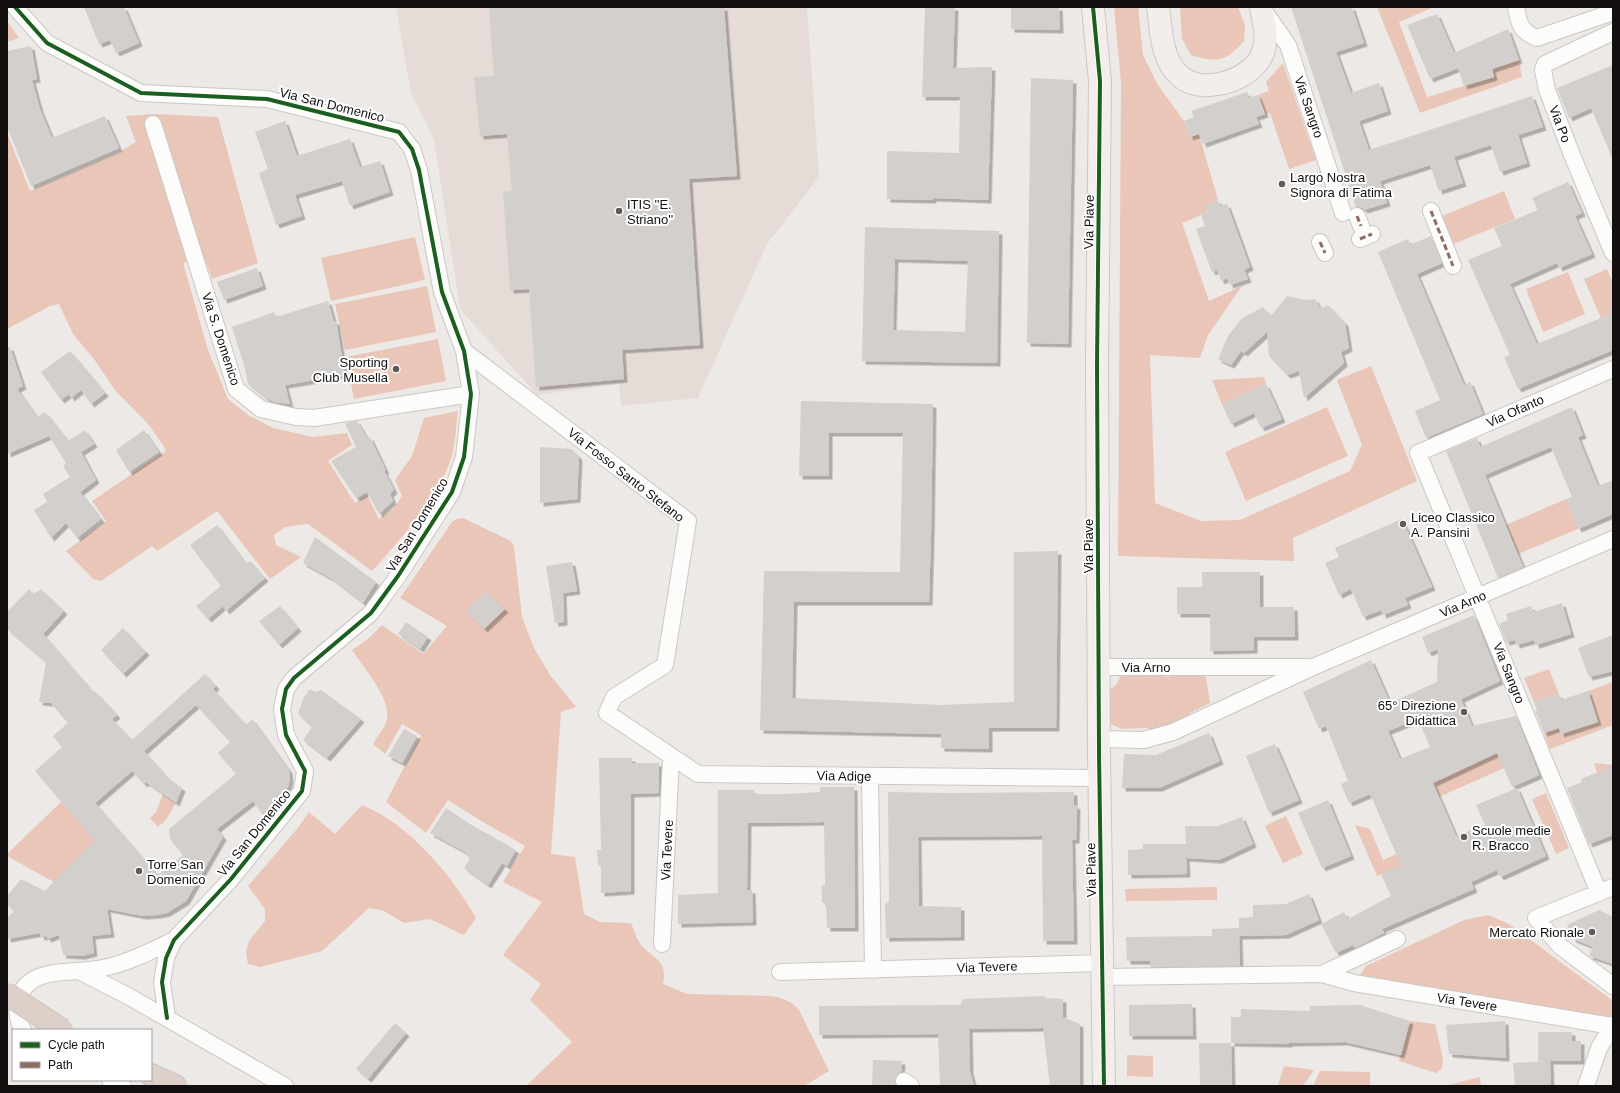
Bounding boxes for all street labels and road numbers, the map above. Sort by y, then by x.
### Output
street label: Via Sangro [1291,74,1327,140]
street label: Via San Domenico [278,85,386,125]
street label: Via Po [1546,104,1574,144]
street label: Via Piave [1081,195,1097,249]
street label: Via S. Domenico [199,291,243,387]
street label: Via Ofanto [1484,392,1546,430]
street label: Via Fosso Santo Stefano [565,425,687,525]
street label: Via San Domenico [383,475,451,575]
street label: Via Piave [1081,519,1096,573]
street label: Via Arno [1438,588,1488,620]
street label: Via Sangro [1490,640,1528,706]
street label: Via Arno [1122,660,1170,675]
street label: Via Adige [817,768,871,784]
street label: Via San Domenico [214,787,294,879]
street label: Via Tevere [658,819,676,881]
street label: Via Piave [1083,843,1099,897]
street label: Via Tevere [956,958,1018,976]
street label: Via Tevere [1436,990,1498,1014]

